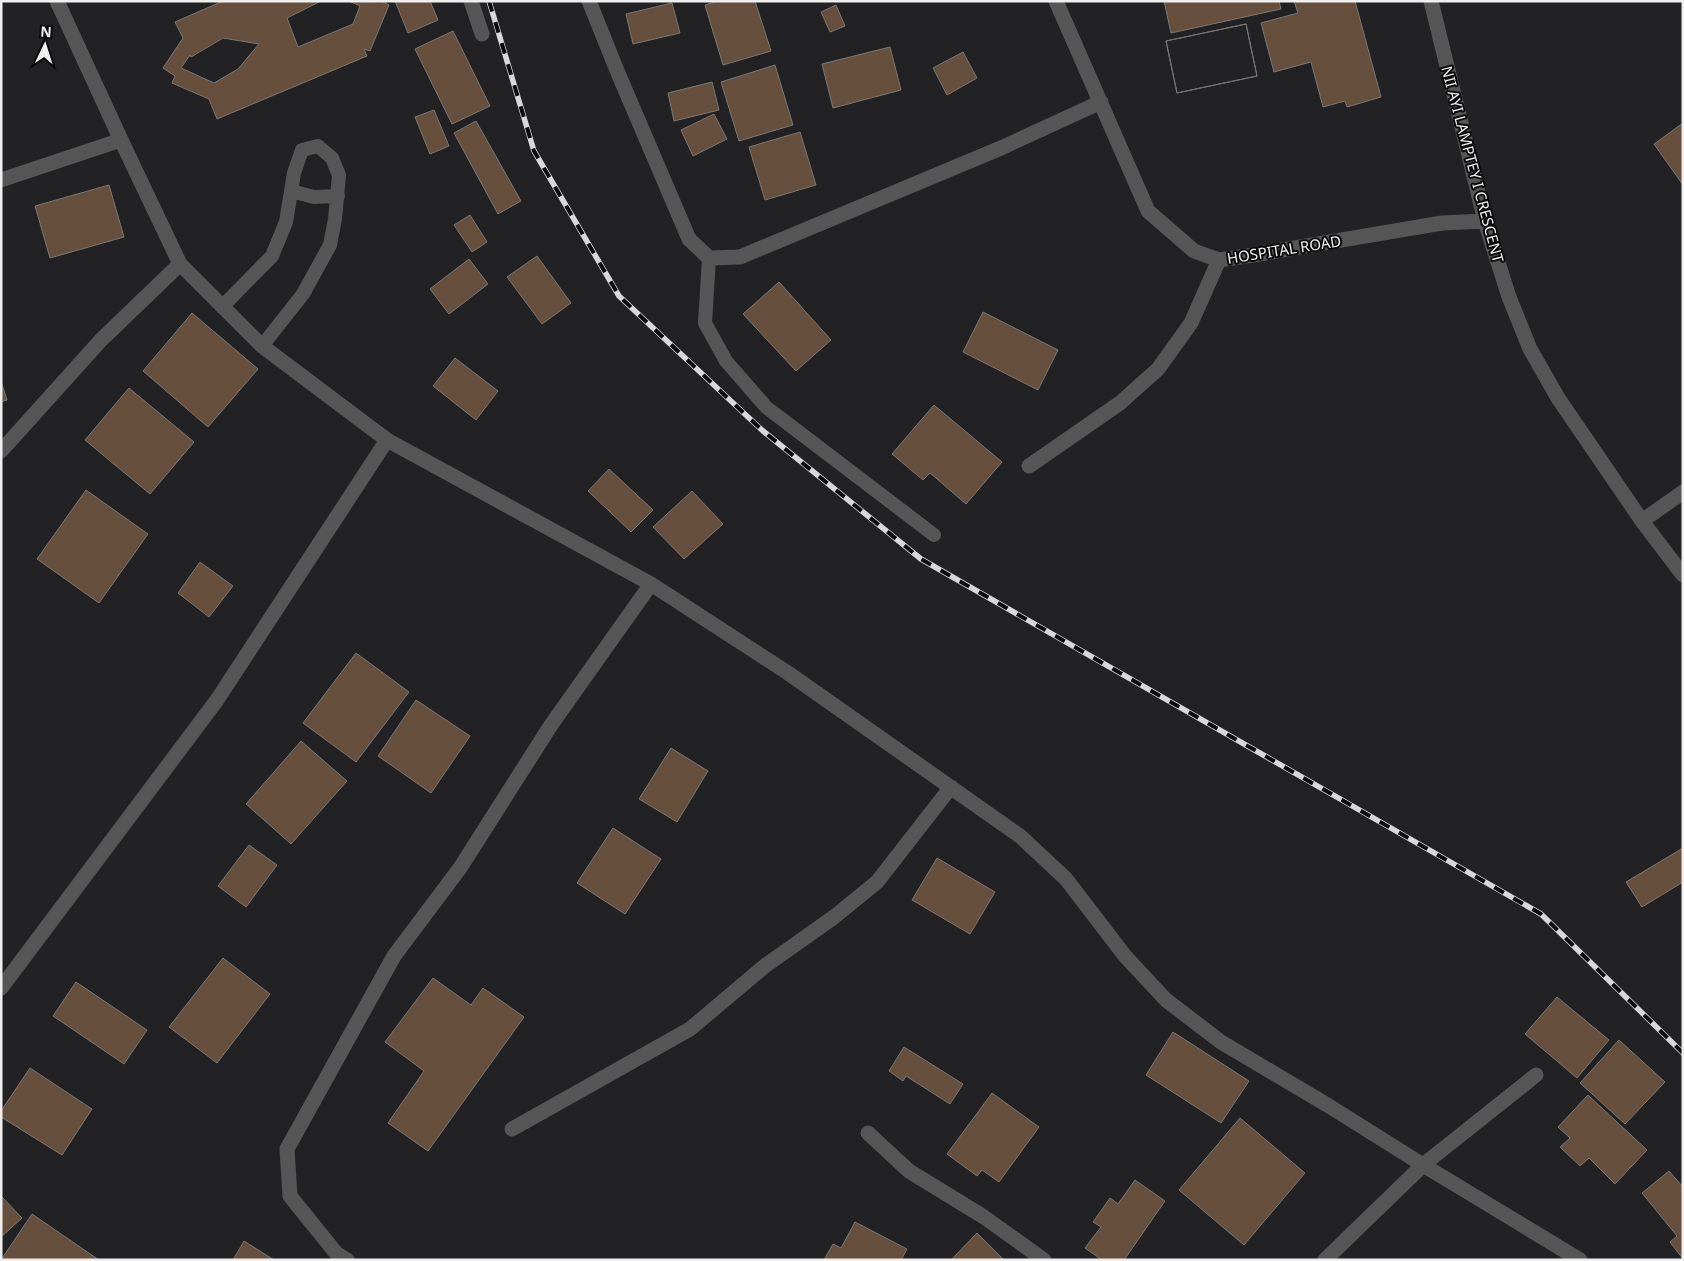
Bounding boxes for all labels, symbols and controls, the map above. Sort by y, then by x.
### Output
north arrow [20,20,70,70]
text: N [40,22,52,41]
street label: NII AYI LAMPTEY I CRESCENT [1437,63,1509,265]
street label: HOSPITAL ROAD [1226,230,1342,268]

